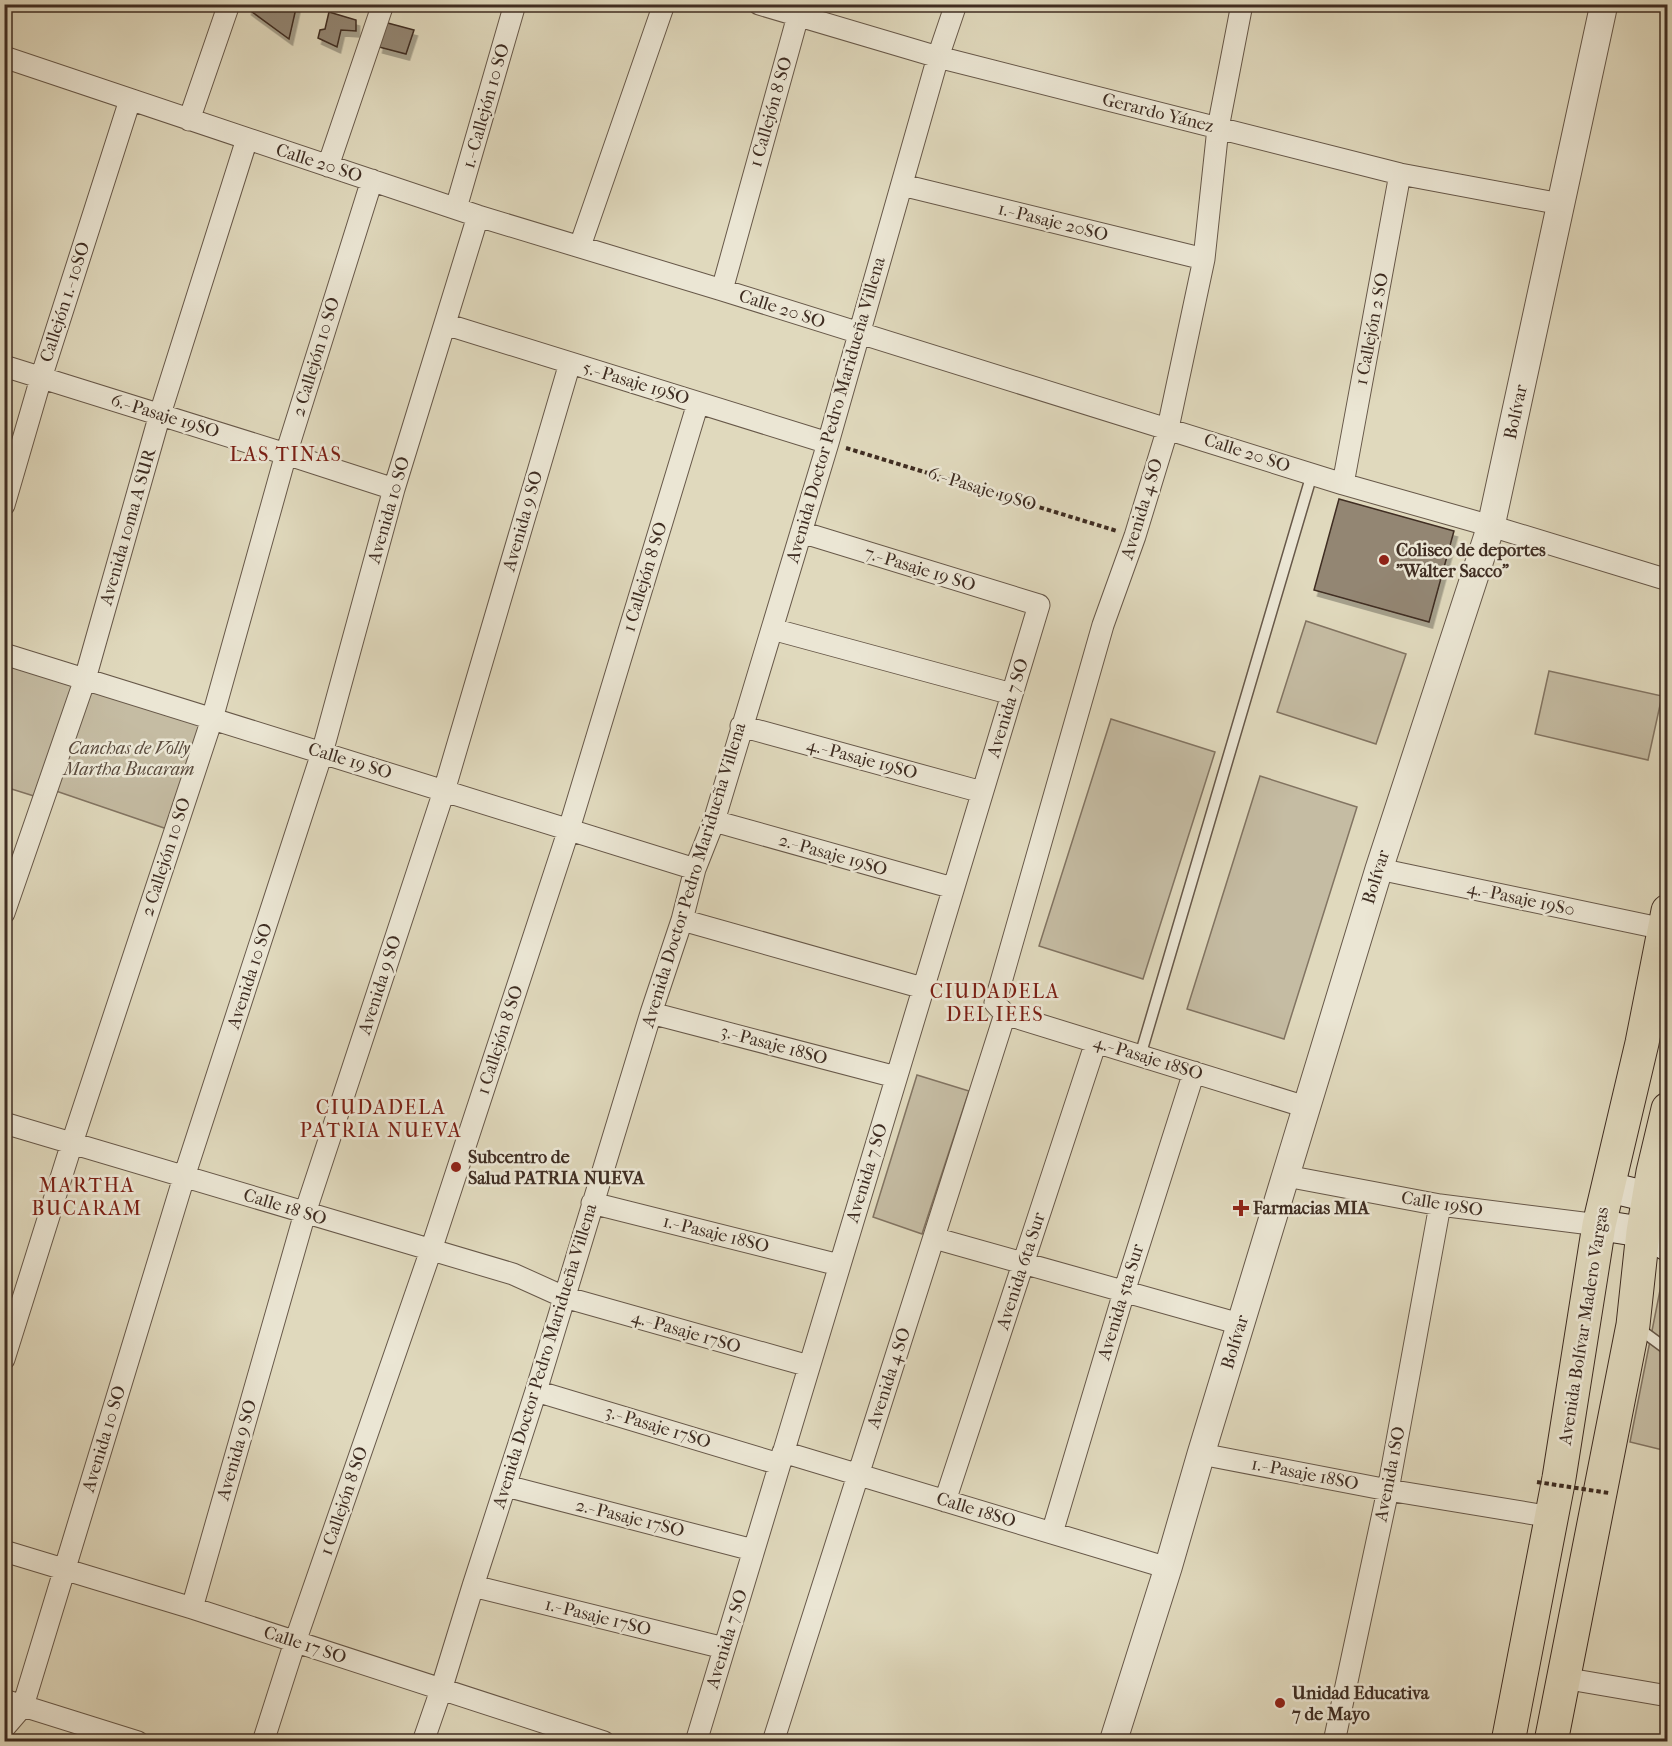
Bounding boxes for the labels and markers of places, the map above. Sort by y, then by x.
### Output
place label: Coliseo de deportes "Walter Sacco" [1396,540,1546,582]
marker: Coliseo de deportes "Walter Sacco" [1377,553,1391,567]
place label: Subcentro de Salud PATRIA NUEVA [468,1147,646,1189]
marker: Subcentro de Salud PATRIA NUEVA [449,1160,463,1174]
place label: Farmacias MIA [1252,1198,1370,1219]
marker: Farmacias MIA [1234,1201,1248,1215]
place label: Unidad Educativa 7 de Mayo [1291,1683,1430,1725]
marker: Unidad Educativa 7 de Mayo [1273,1696,1287,1710]

